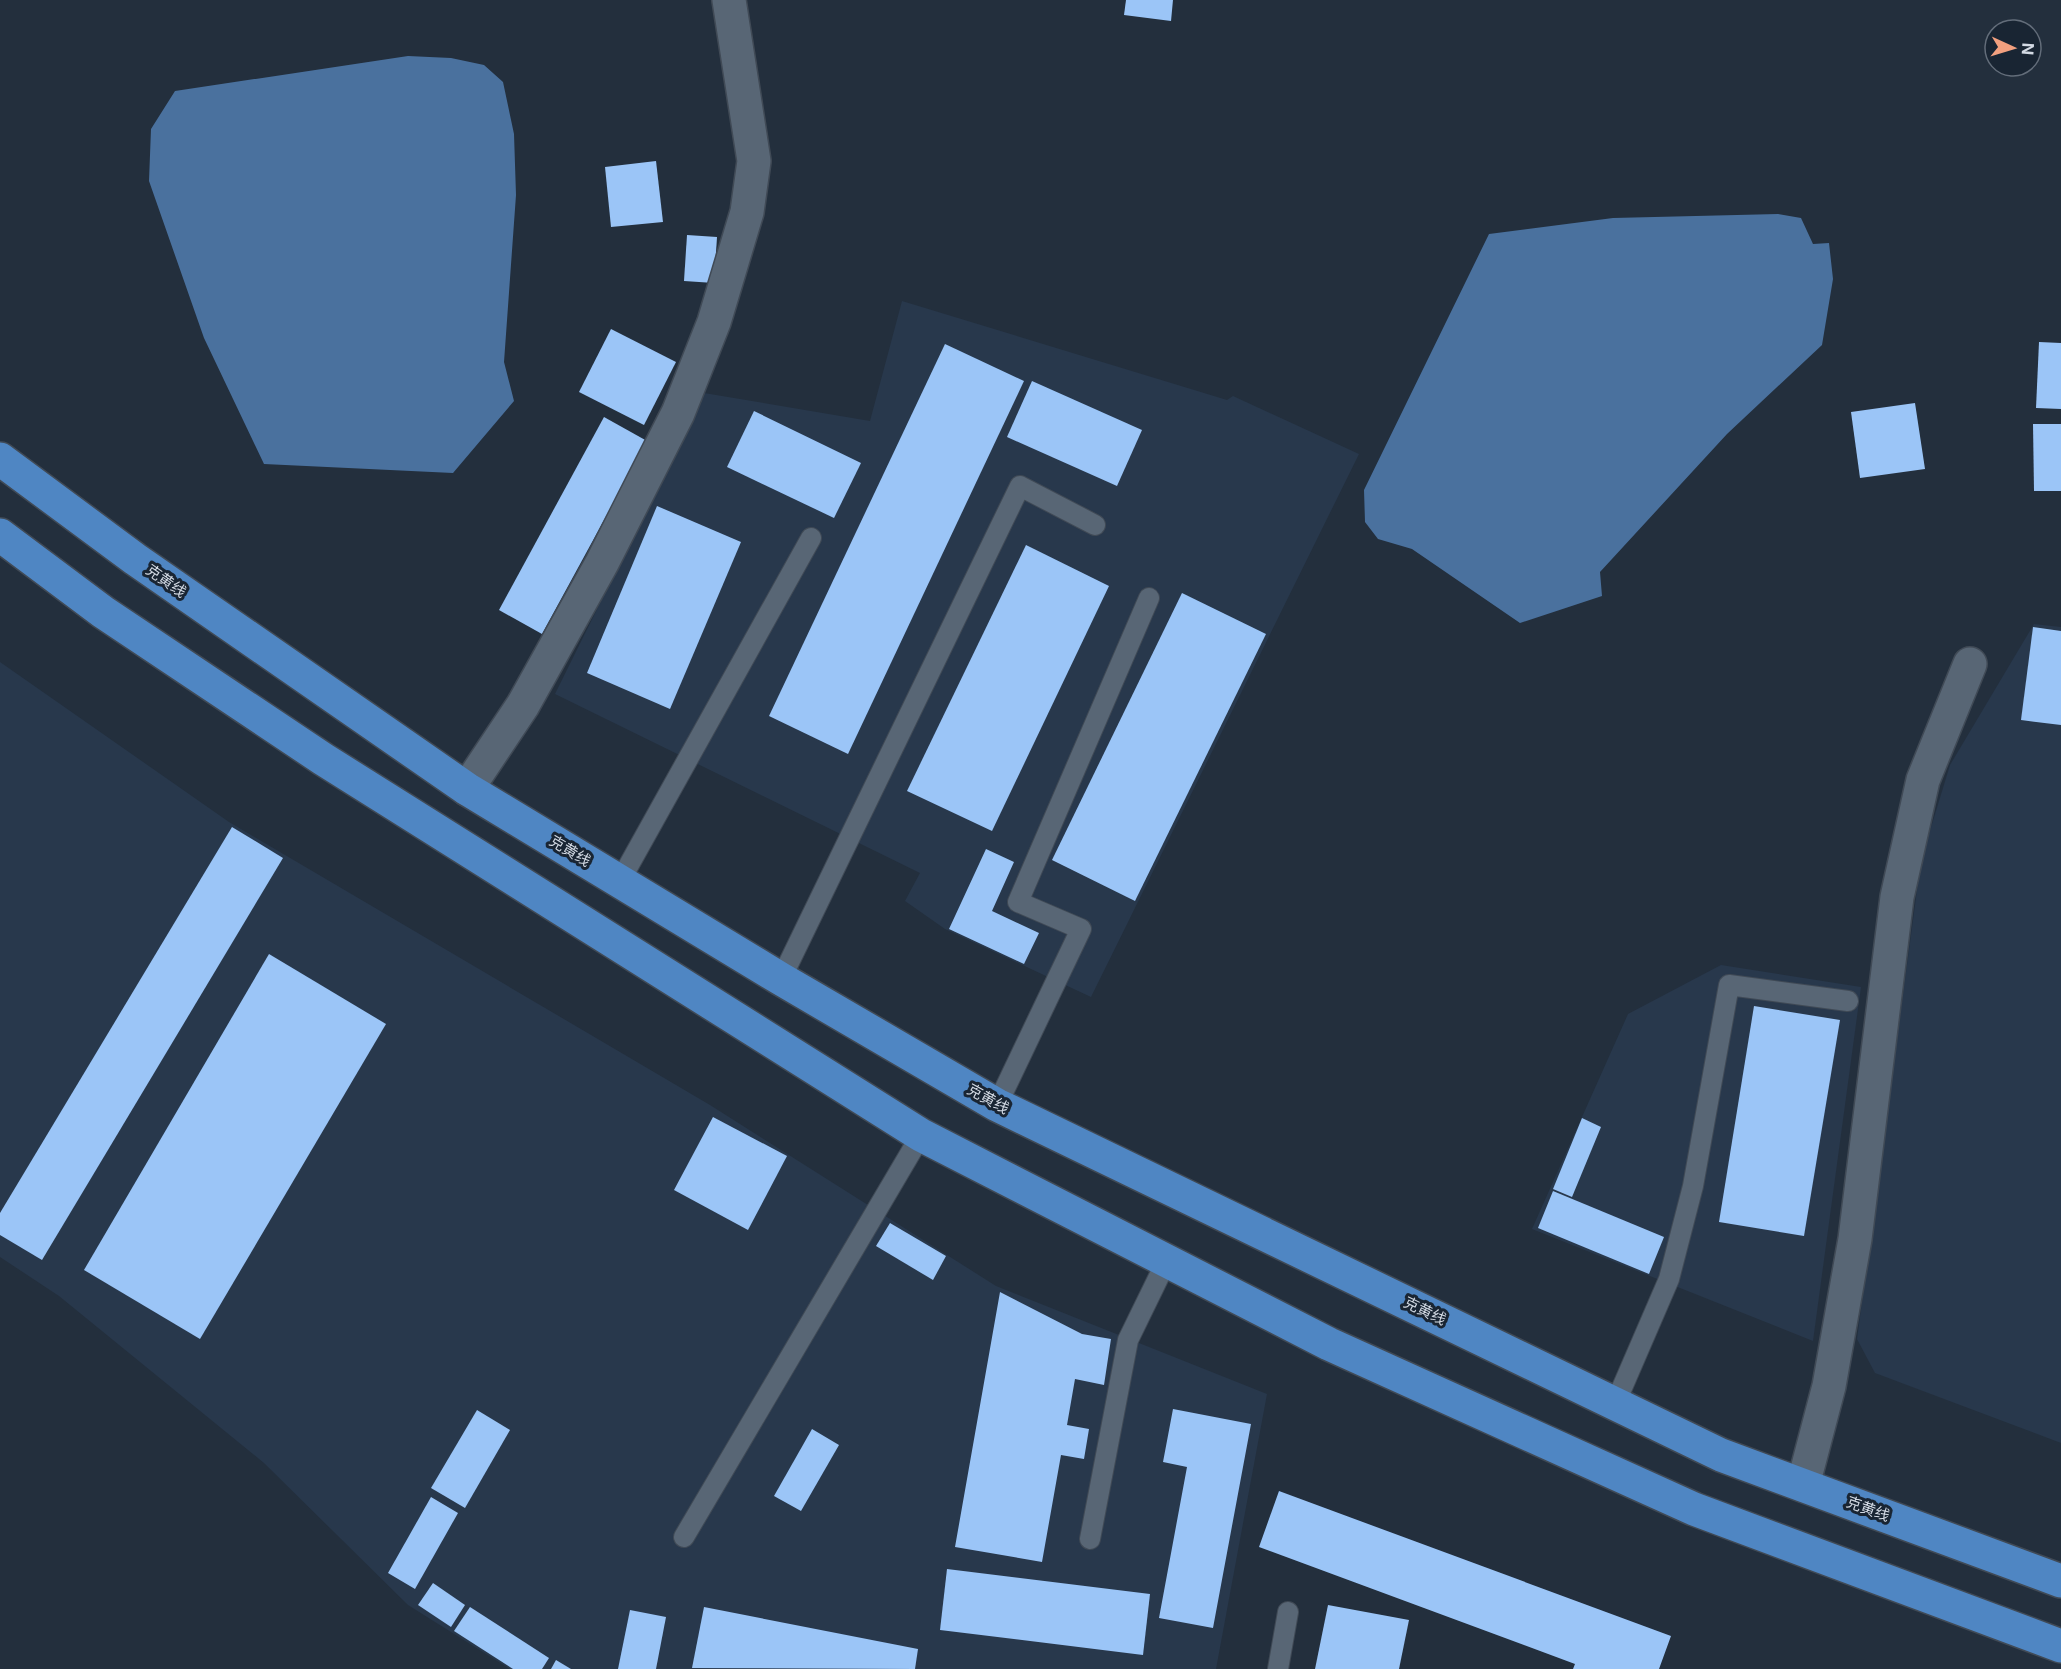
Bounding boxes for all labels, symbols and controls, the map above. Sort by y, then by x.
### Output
north arrow [1983,18,2043,78]
text: N [2018,42,2038,56]
street label: 克黄线 [142,560,190,601]
street label: 克黄线 [546,831,594,870]
street label: 克黄线 [964,1079,1013,1118]
street label: 克黄线 [1401,1292,1450,1329]
street label: 克黄线 [1844,1492,1893,1525]

